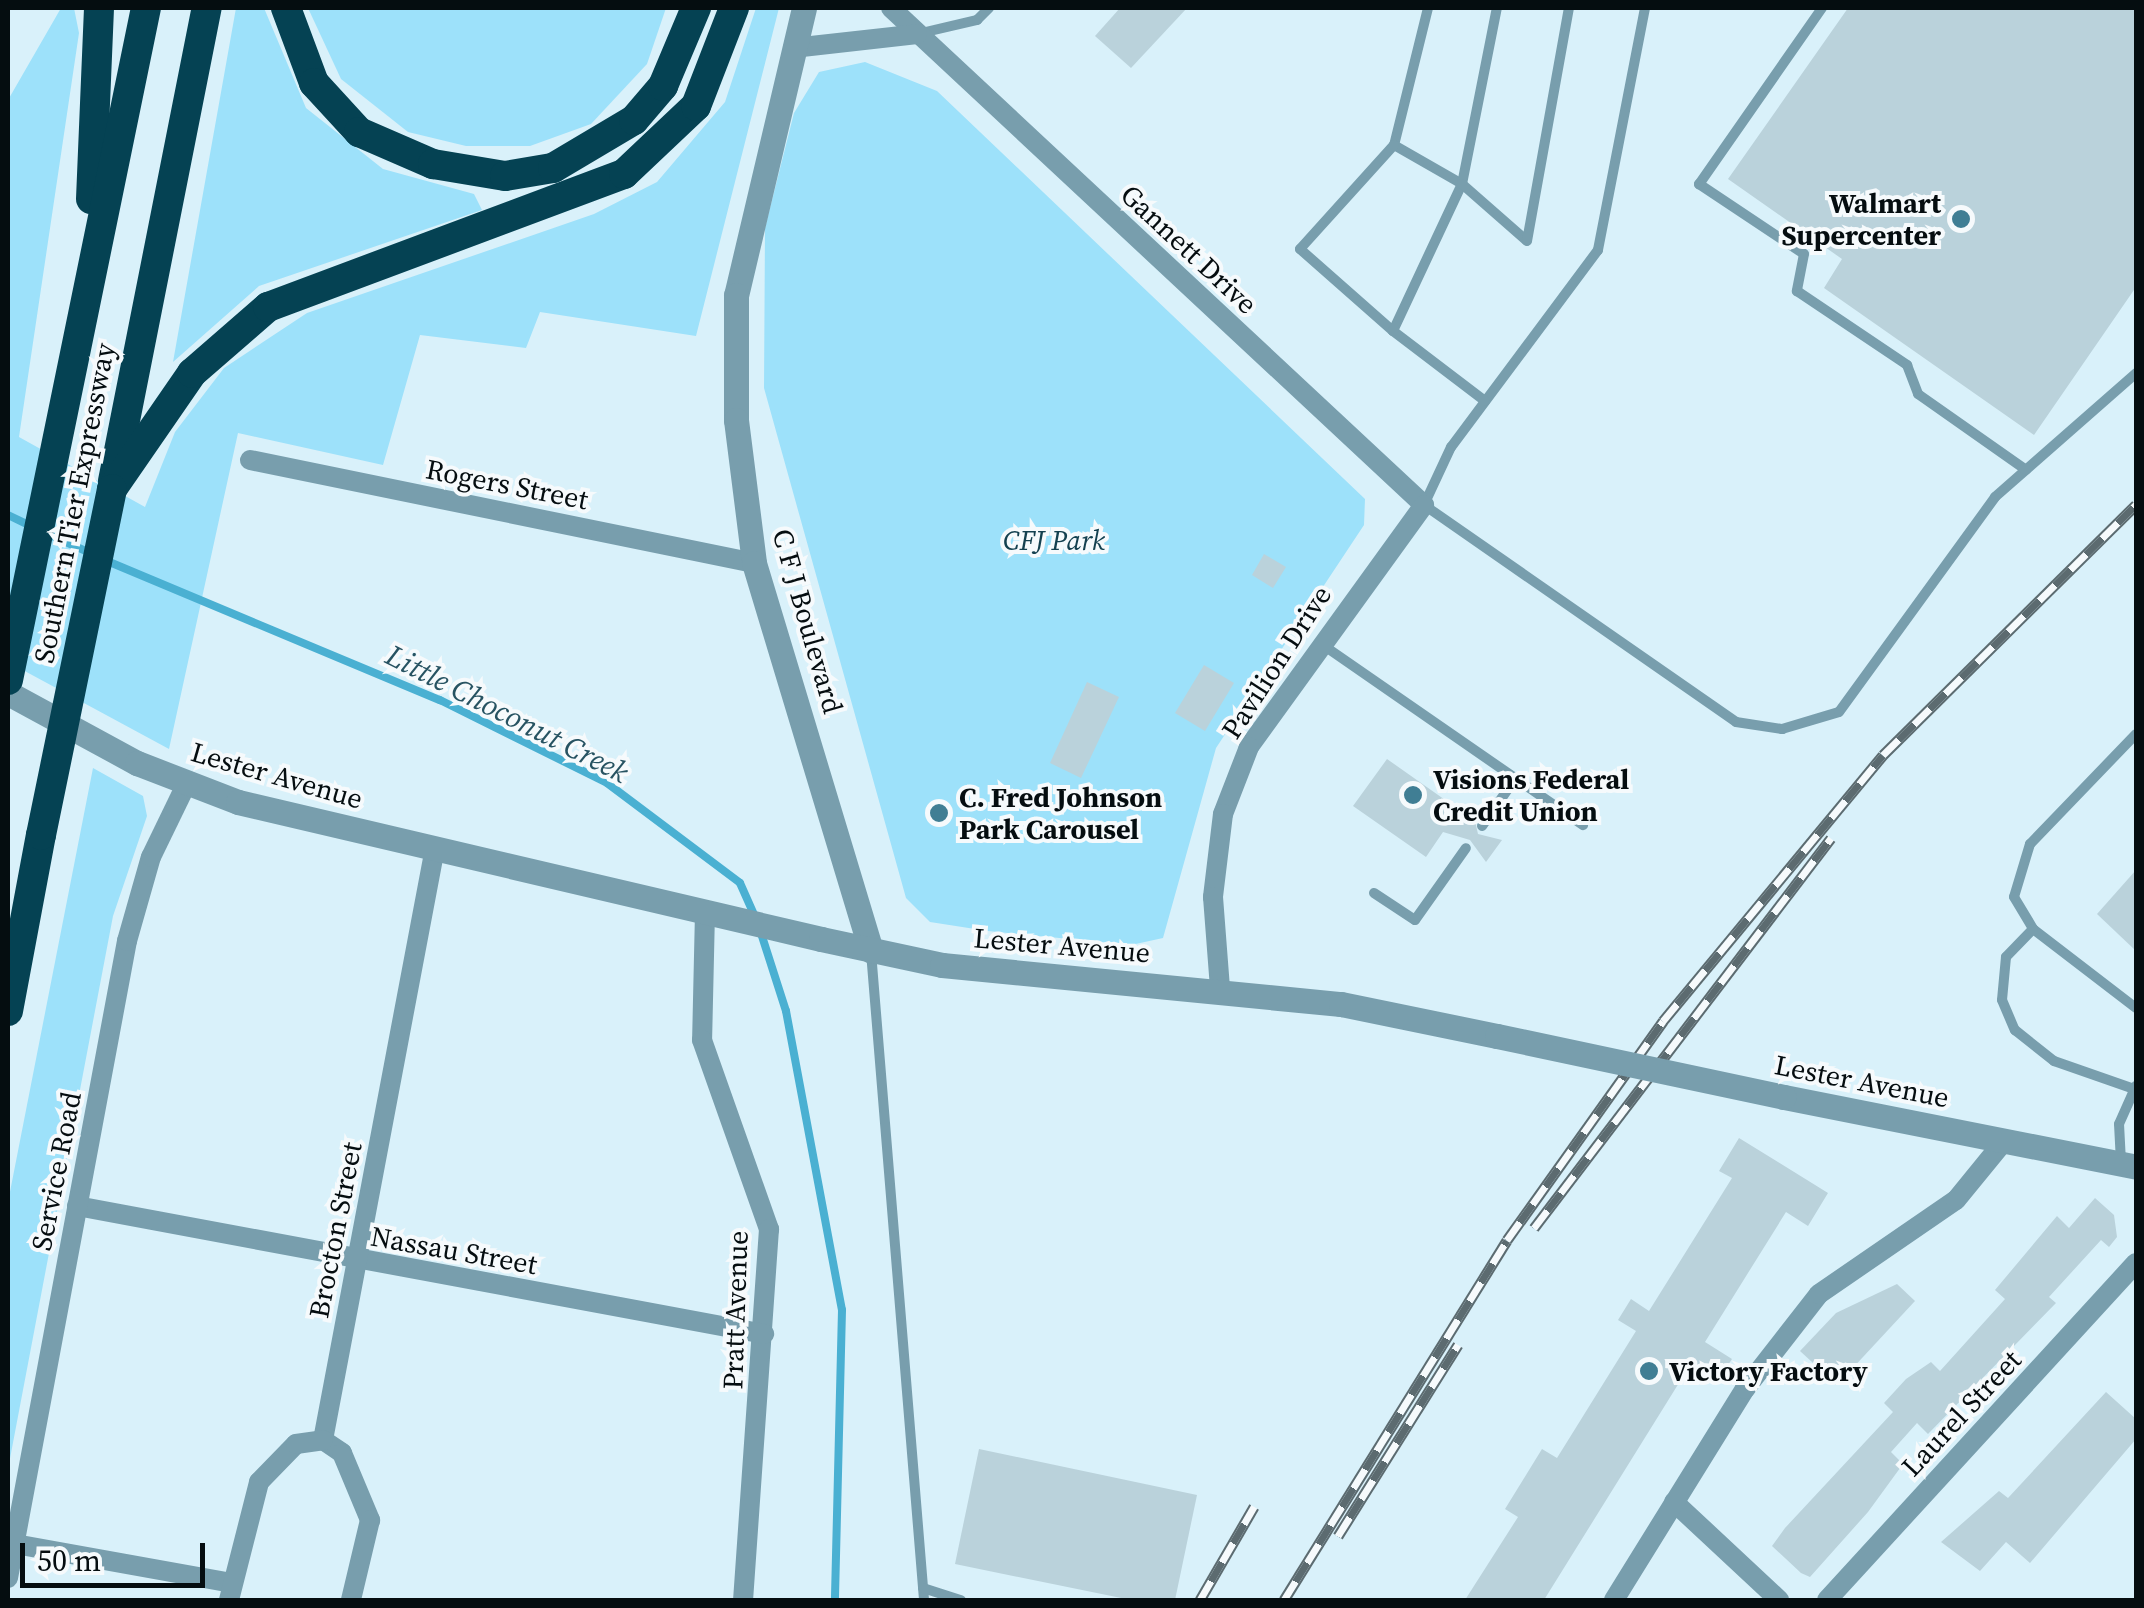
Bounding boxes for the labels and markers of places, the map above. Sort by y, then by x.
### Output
place label: Walmart Supercenter [1781,186,1941,252]
marker: Walmart Supercenter [1950,208,1972,230]
place label: Visions Federal Credit Union [1433,762,1629,828]
place label: C. Fred Johnson Park Carousel [959,780,1162,846]
marker: Visions Federal Credit Union [1402,784,1424,806]
marker: C. Fred Johnson Park Carousel [928,802,950,824]
place label: Victory Factory [1669,1354,1868,1388]
marker: Victory Factory [1638,1360,1660,1382]

